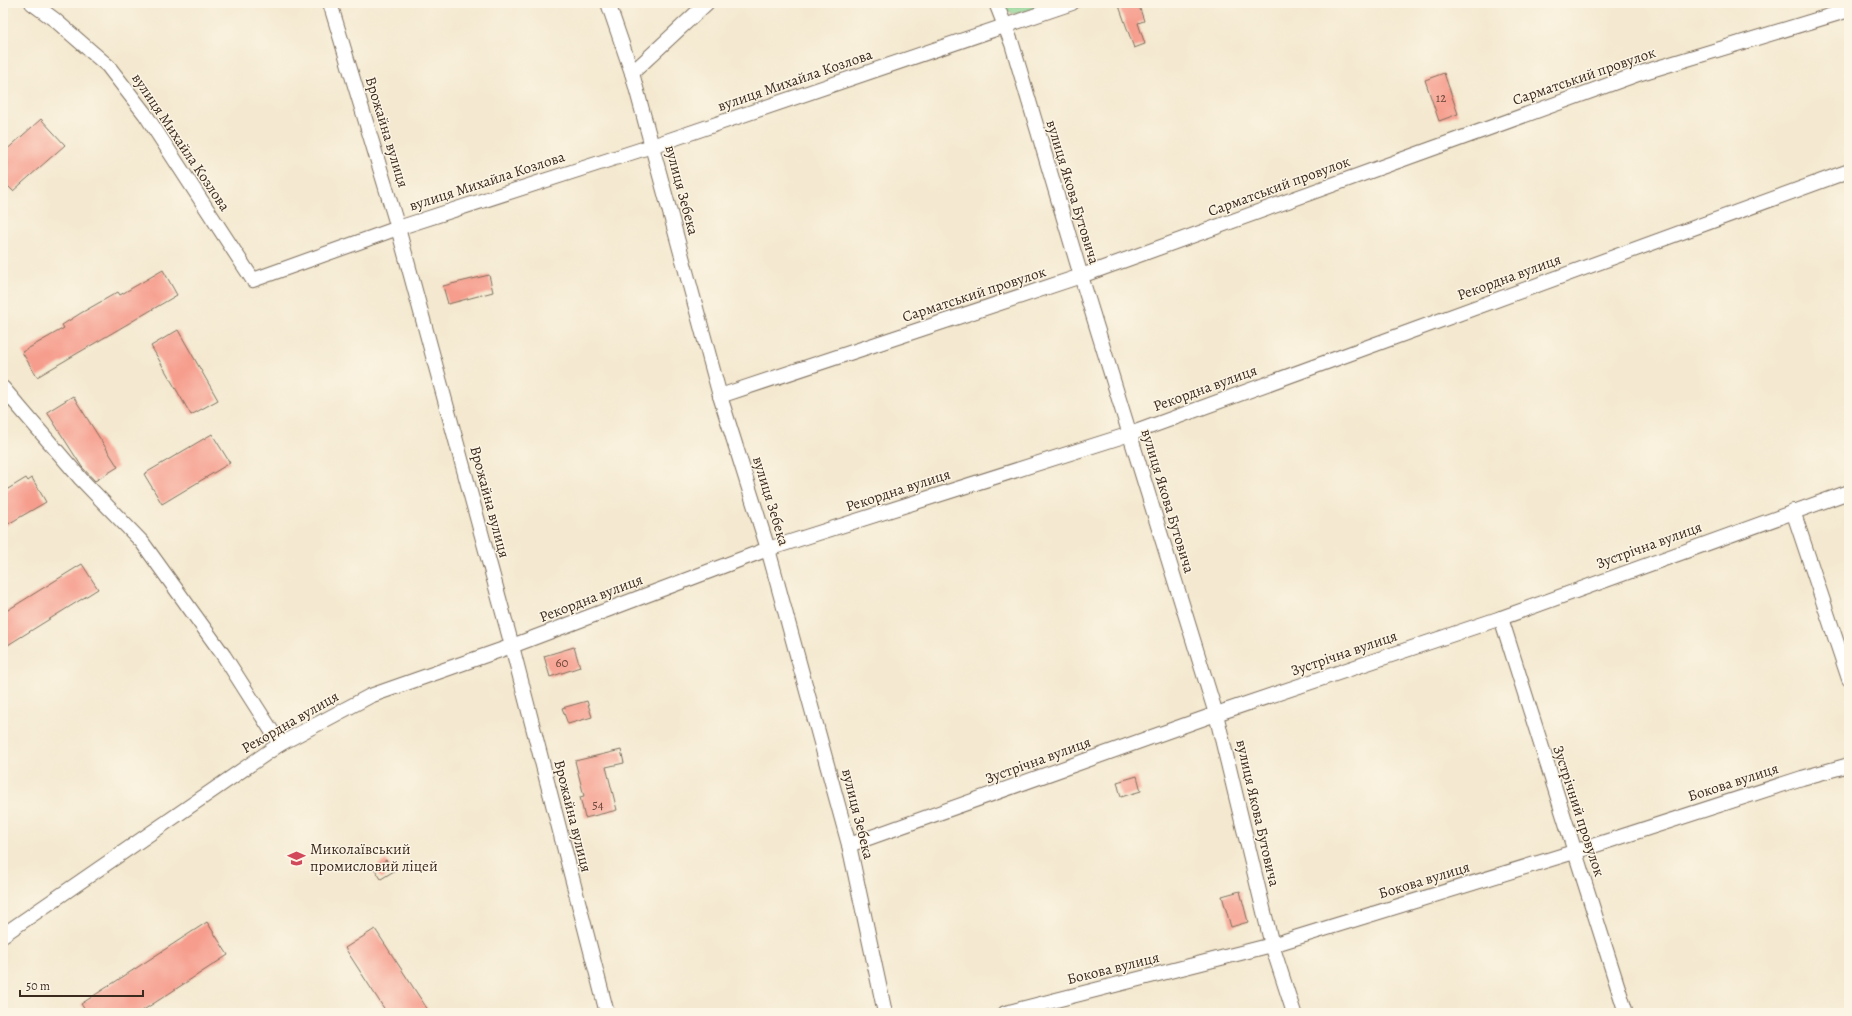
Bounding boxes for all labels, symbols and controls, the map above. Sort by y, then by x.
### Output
street label: Сарматський провулок [1510,42,1658,110]
street label: вулиця Михайла Козлова [715,44,875,116]
street label: вулиця Михайла Козлова [127,69,235,215]
street label: Врожайна вулиця [361,74,413,190]
house number: 12 [1436,89,1446,106]
street label: вулиця Якова Бутовича [1042,117,1104,267]
street label: вулиця Зебека [660,143,704,237]
street label: вулиця Михайла Козлова [407,146,567,216]
street label: Сарматський провулок [1205,151,1353,221]
street label: Рекордна вулиця [1454,249,1564,305]
street label: Сарматський провулок [900,261,1049,327]
street label: Рекордна вулиця [1150,360,1260,416]
street label: вулиця Якова Бутовича [1137,426,1199,576]
street label: Врожайна вулиця [465,444,515,560]
street label: вулиця Зебека [748,454,794,548]
street label: Рекордна вулиця [843,464,953,516]
street label: Зустрічна вулиця [1593,517,1705,573]
street label: Рекордна вулиця [536,569,646,627]
street label: Зустрічна вулиця [1288,625,1400,681]
house number: 60 [556,654,569,671]
street label: Рекордна вулиця [238,686,342,758]
street label: Зустрічна вулиця [982,732,1094,788]
street label: вулиця Якова Бутовича [1231,738,1285,888]
street label: Зустрічний провулок [1548,743,1610,879]
street label: Врожайна вулиця [549,758,597,874]
street label: Бокова вулиця [1685,758,1781,806]
street label: вулиця Зебека [837,767,879,861]
house number: 54 [592,796,604,813]
place label: Миколаївський промисловий ліцей [310,839,438,876]
school or university icon: Миколаївський промисловий ліцей [287,848,307,868]
street label: Бокова вулиця [1376,857,1472,903]
street label: Бокова вулиця [1065,947,1161,989]
scale bar [20,972,143,998]
text: 50 m [26,978,50,994]

